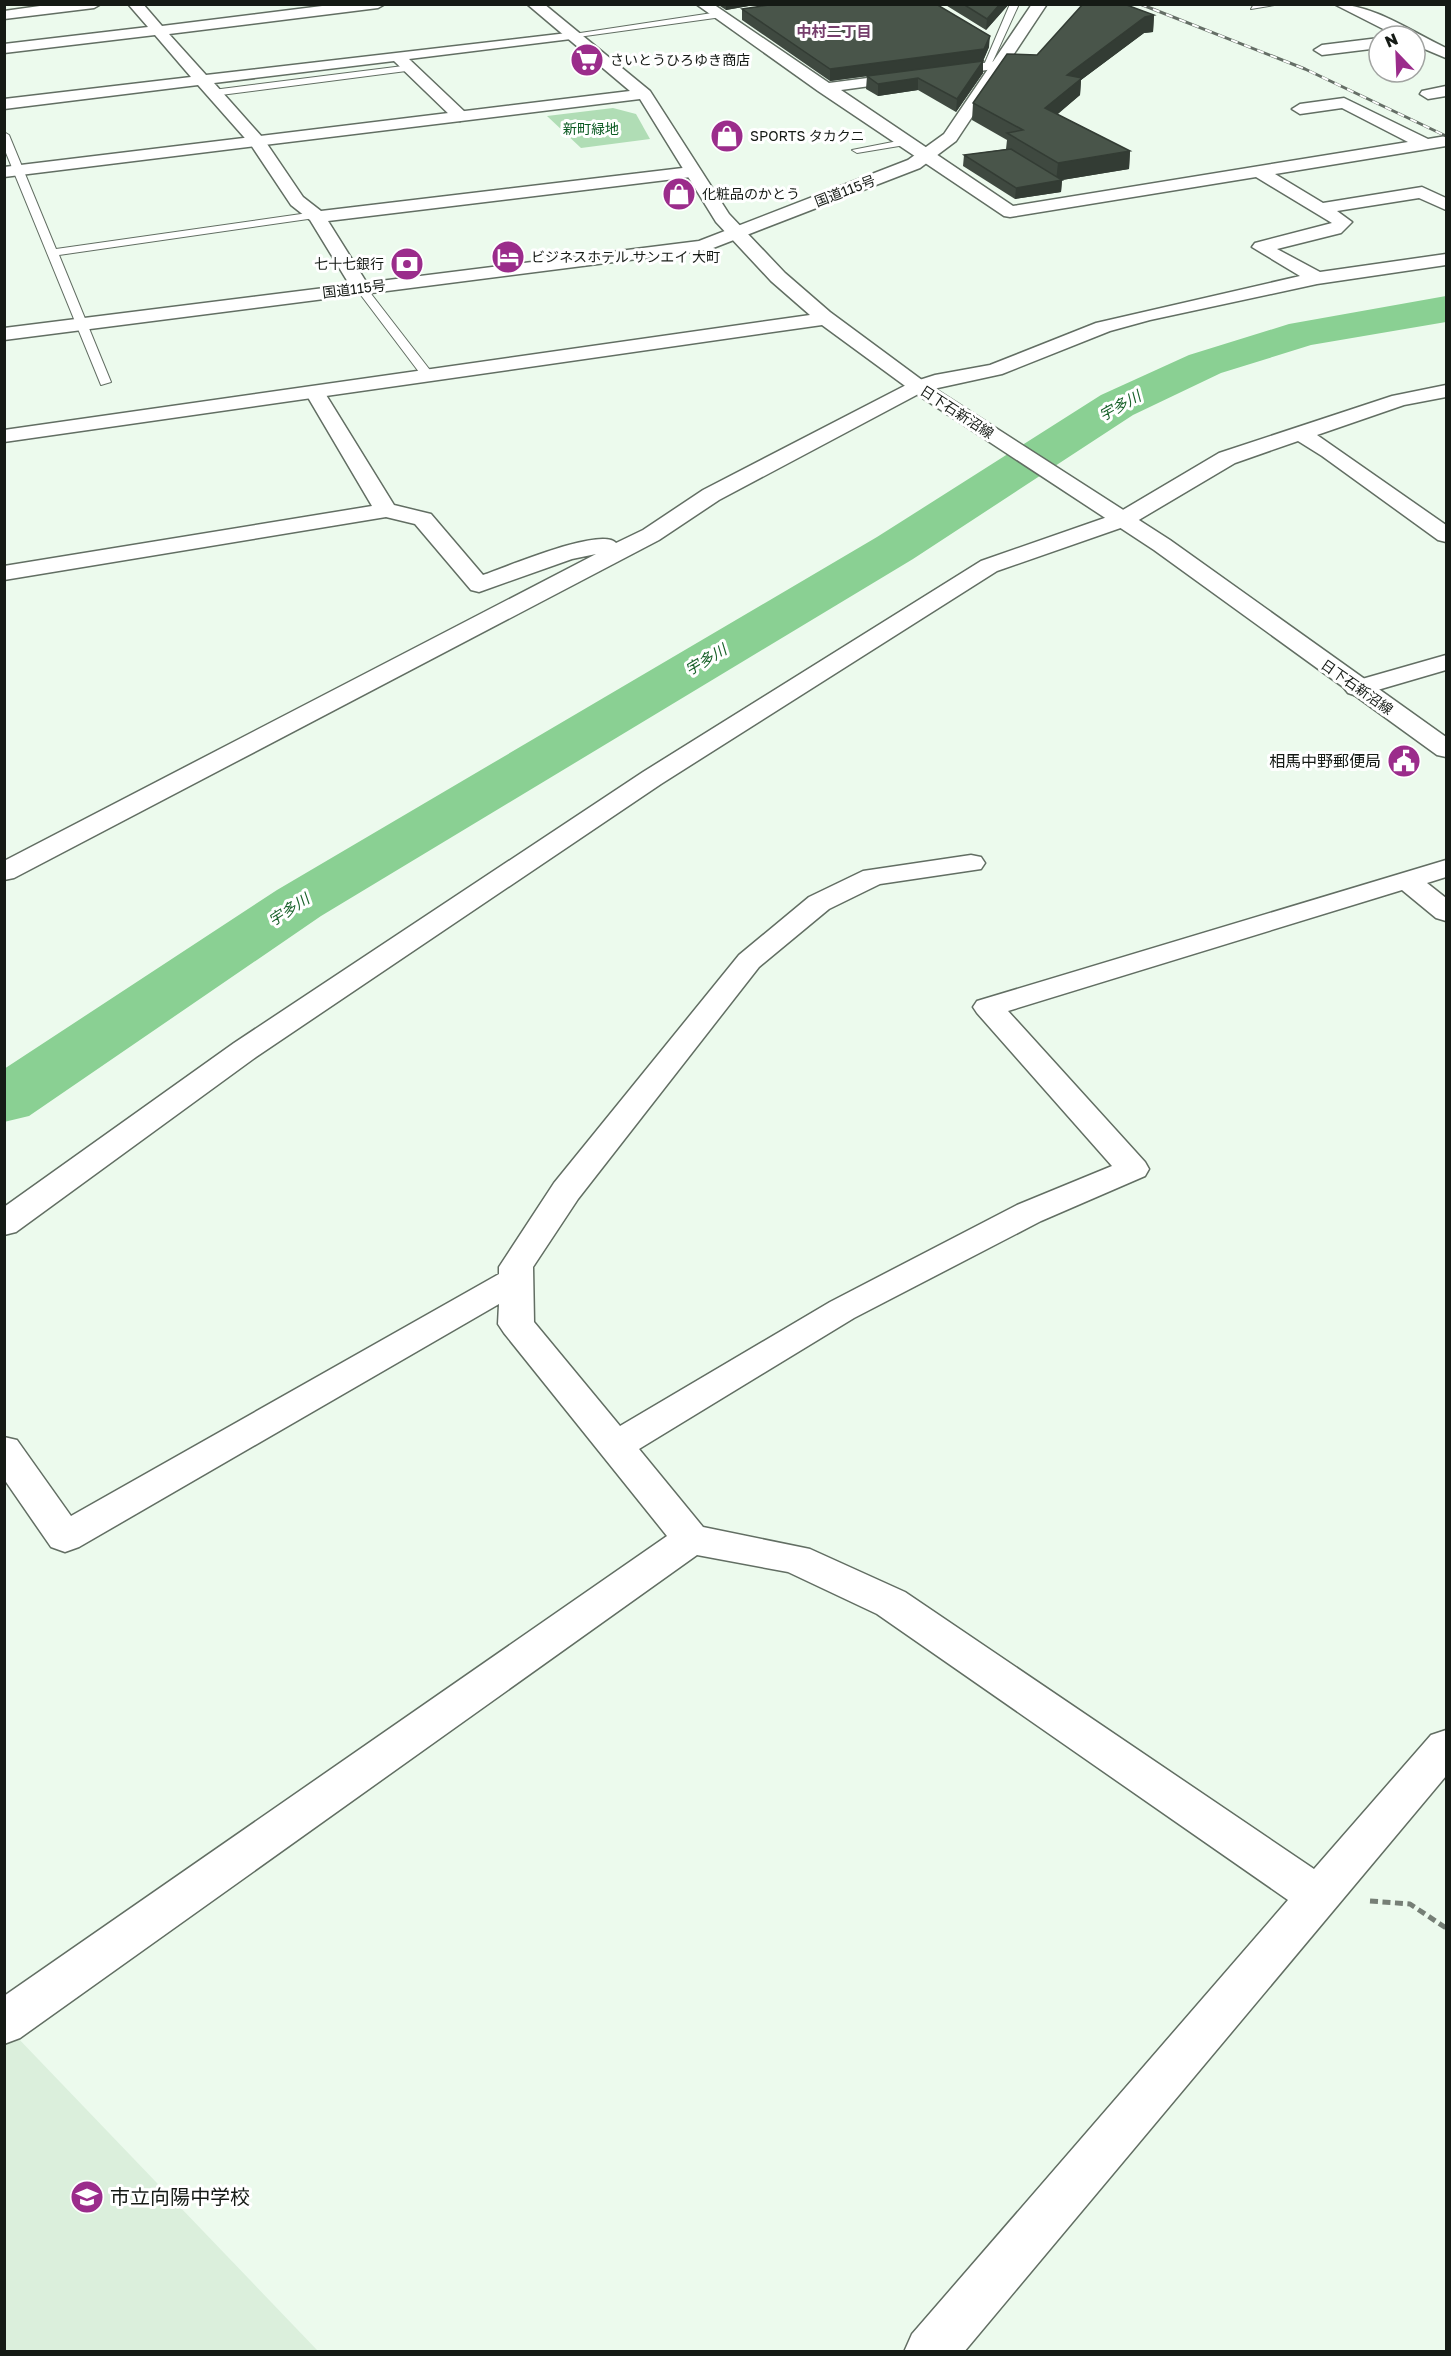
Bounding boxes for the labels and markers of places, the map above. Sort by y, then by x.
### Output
supermarket icon: さいとうひろゆき商店 [569,42,605,78]
place label: さいとうひろゆき商店 [610,51,750,68]
shop icon: SPORTS タカクニ [709,118,745,154]
place label: SPORTS タカクニ [750,127,865,144]
shop icon: 化粧品のかとう [661,176,697,212]
place label: 化粧品のかとう [702,185,800,202]
hotel icon: ビジネスホテル サンエイ 大町 [490,239,526,275]
bank icon: 七十七銀行 [389,246,425,282]
place label: ビジネスホテル サンエイ 大町 [531,248,720,265]
place label: 七十七銀行 [314,255,384,272]
public building icon: 相馬中野郵便局 [1386,743,1422,779]
place label: 相馬中野郵便局 [1269,751,1381,771]
school or university icon: 市立向陽中学校 [69,2179,105,2215]
place label: 市立向陽中学校 [110,2184,250,2208]

